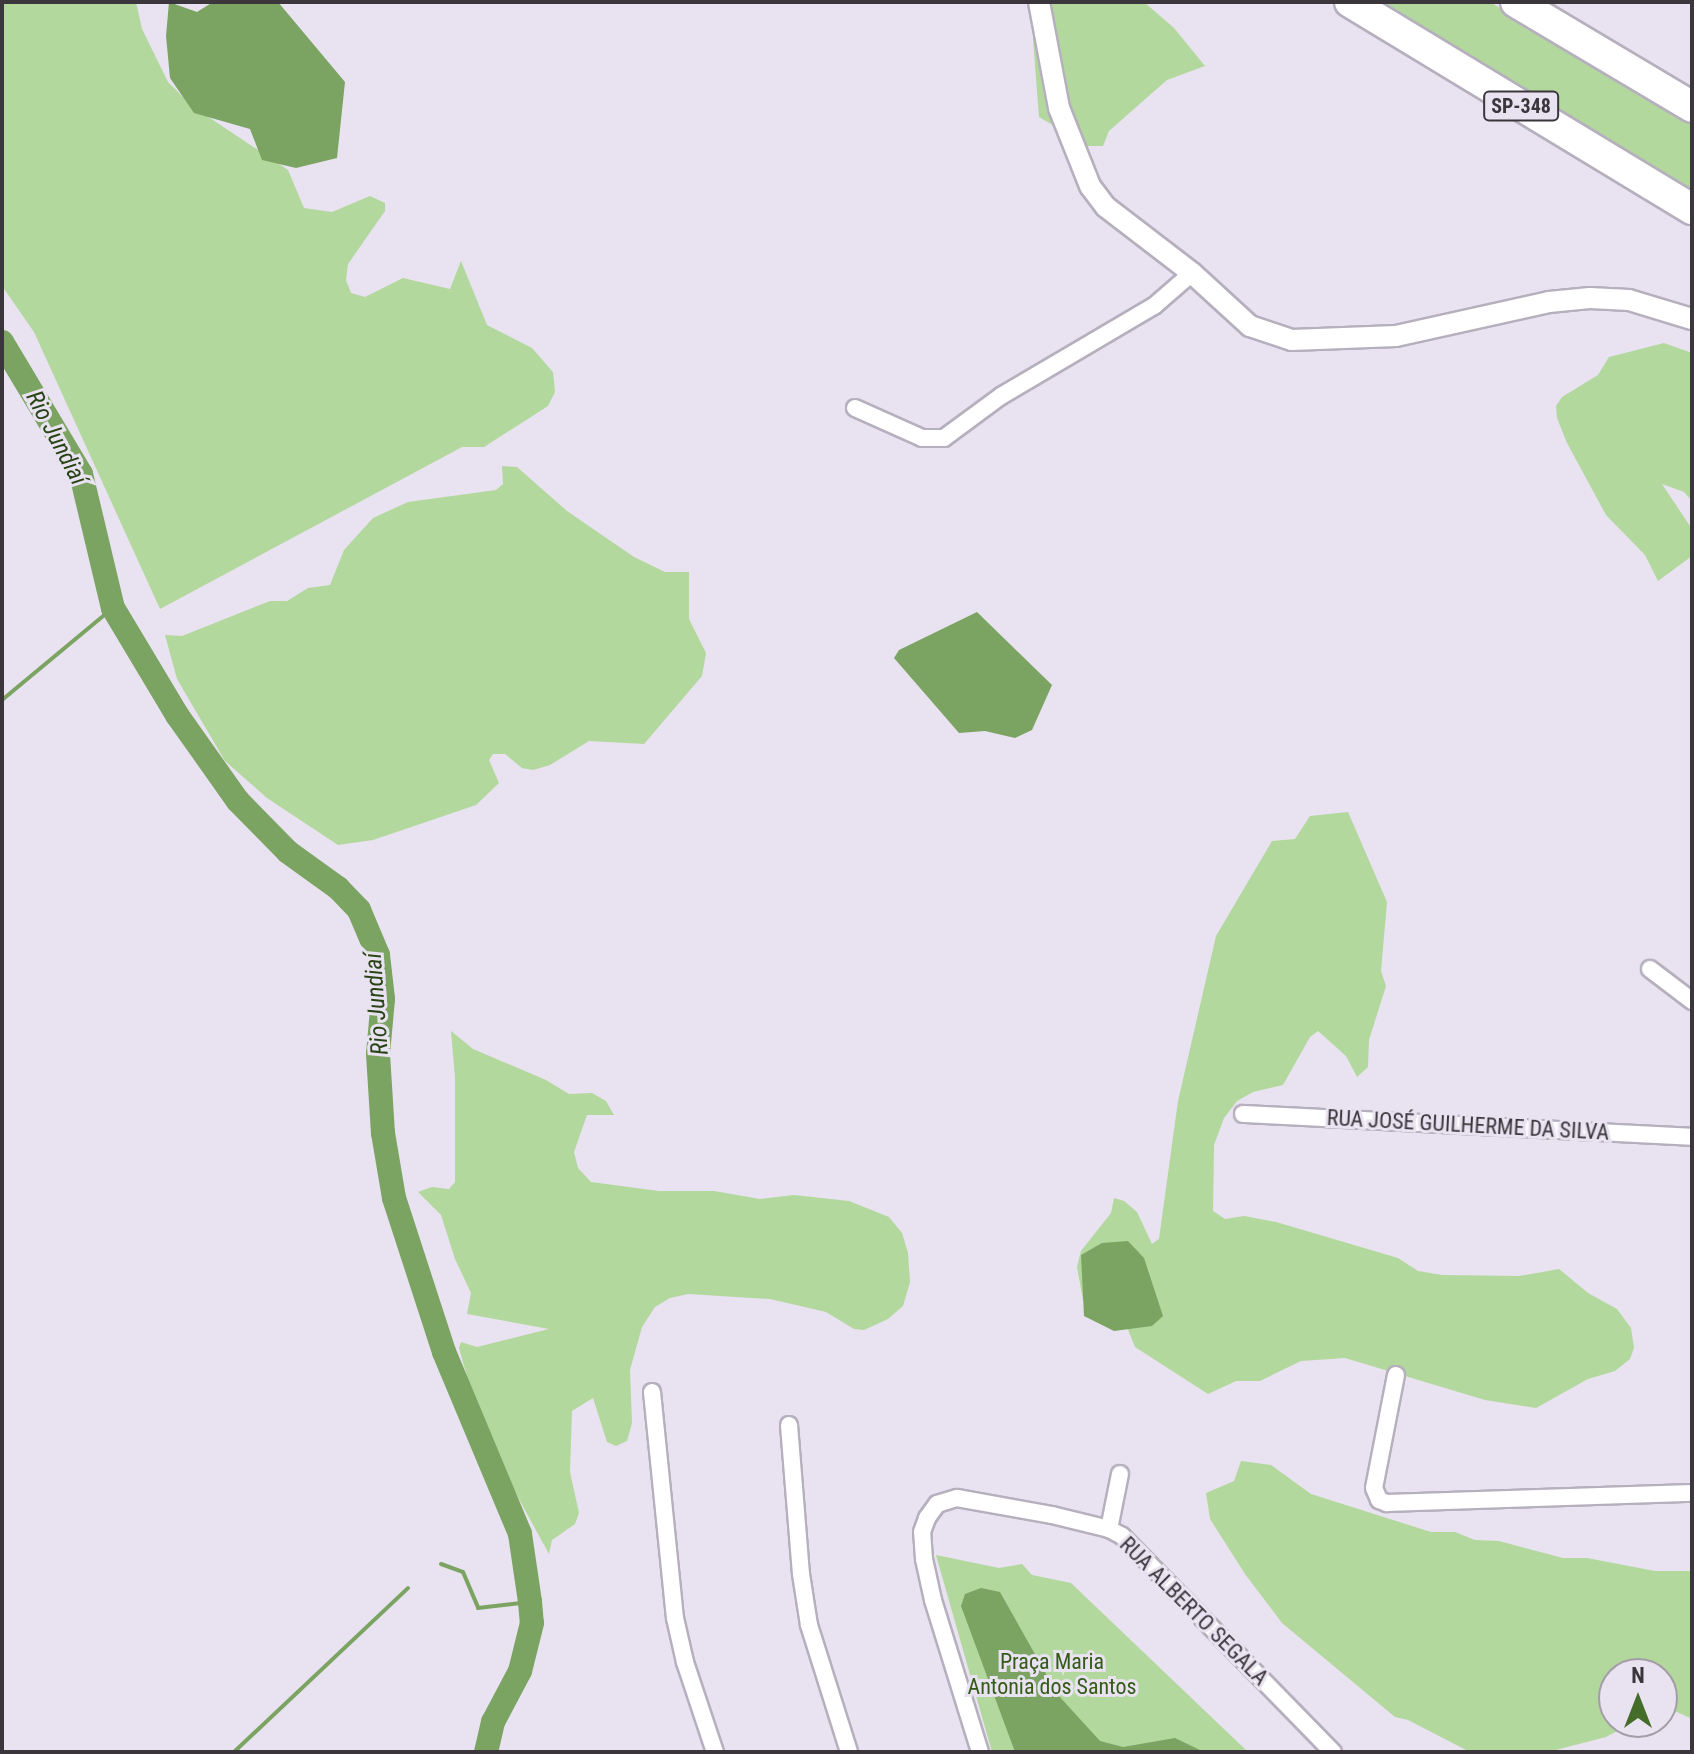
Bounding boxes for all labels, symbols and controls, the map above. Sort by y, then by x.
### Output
road number: SP-348 [1483,90,1559,122]
water label: Rio Jundiaí [19,386,93,490]
water label: Rio Jundiaí [359,952,395,1056]
street label: RUA JOSÉ GUILHERME DA SILVA [1326,1104,1610,1146]
street label: RUA ALBERTO SEGALA [1114,1531,1274,1691]
park label: Praça Maria Antonia dos Santos [968,1648,1136,1700]
north arrow [1598,1658,1678,1738]
text: N [1631,1663,1645,1688]

